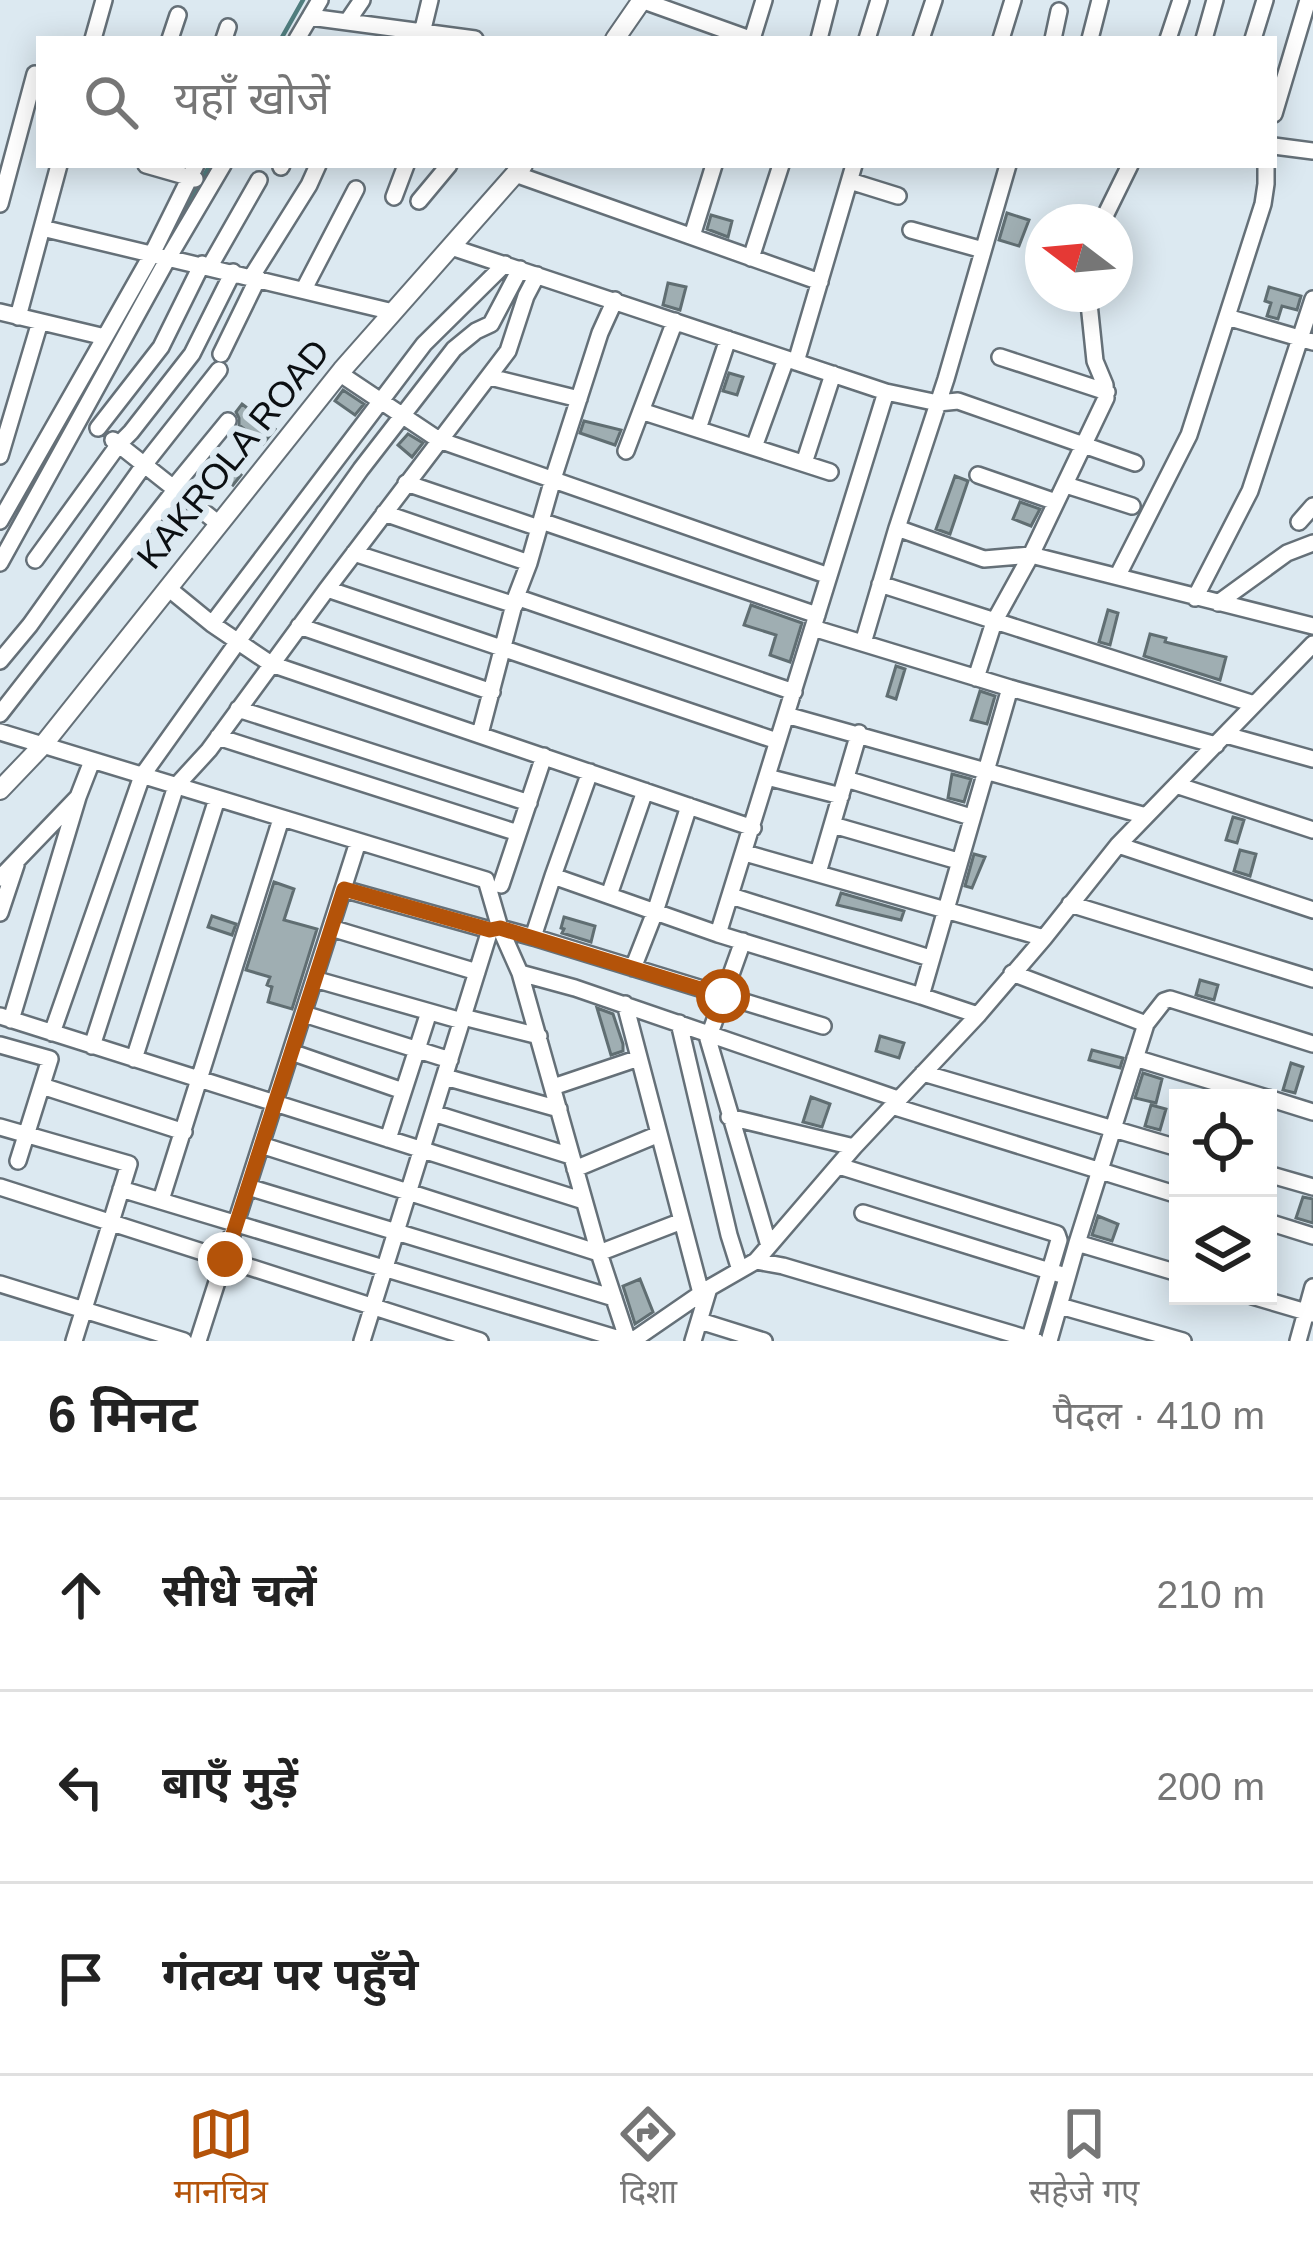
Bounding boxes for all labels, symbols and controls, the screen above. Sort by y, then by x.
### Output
search box [36,36,1277,168]
icon: search [78,69,144,135]
text: यहाँ खोजें [174,73,330,124]
north arrow [1025,204,1133,312]
street label: KAKROLA ROAD [128,331,338,577]
route start [696,969,750,1023]
map controls [1169,1089,1277,1305]
button: locate [1169,1089,1277,1197]
button: layers [1169,1197,1277,1305]
route end [198,1232,252,1286]
text: 6 मिनट [48,1386,198,1443]
text: पैदल · 410 m [1053,1394,1265,1437]
icon: ahead [48,1562,114,1628]
text: सीधे चलें [162,1565,316,1616]
text: 210 m [1157,1573,1265,1616]
icon: left [48,1754,114,1820]
text: बाएँ मुड़ें [162,1757,298,1808]
text: 200 m [1157,1765,1265,1808]
icon: arrive [48,1946,114,2012]
text: गंतव्य पर पहुँचे [162,1949,418,2000]
tab: मानचित्र [174,2101,268,2216]
tab: दिशा [615,2101,681,2216]
tab: सहेजे गए [1029,2101,1139,2216]

